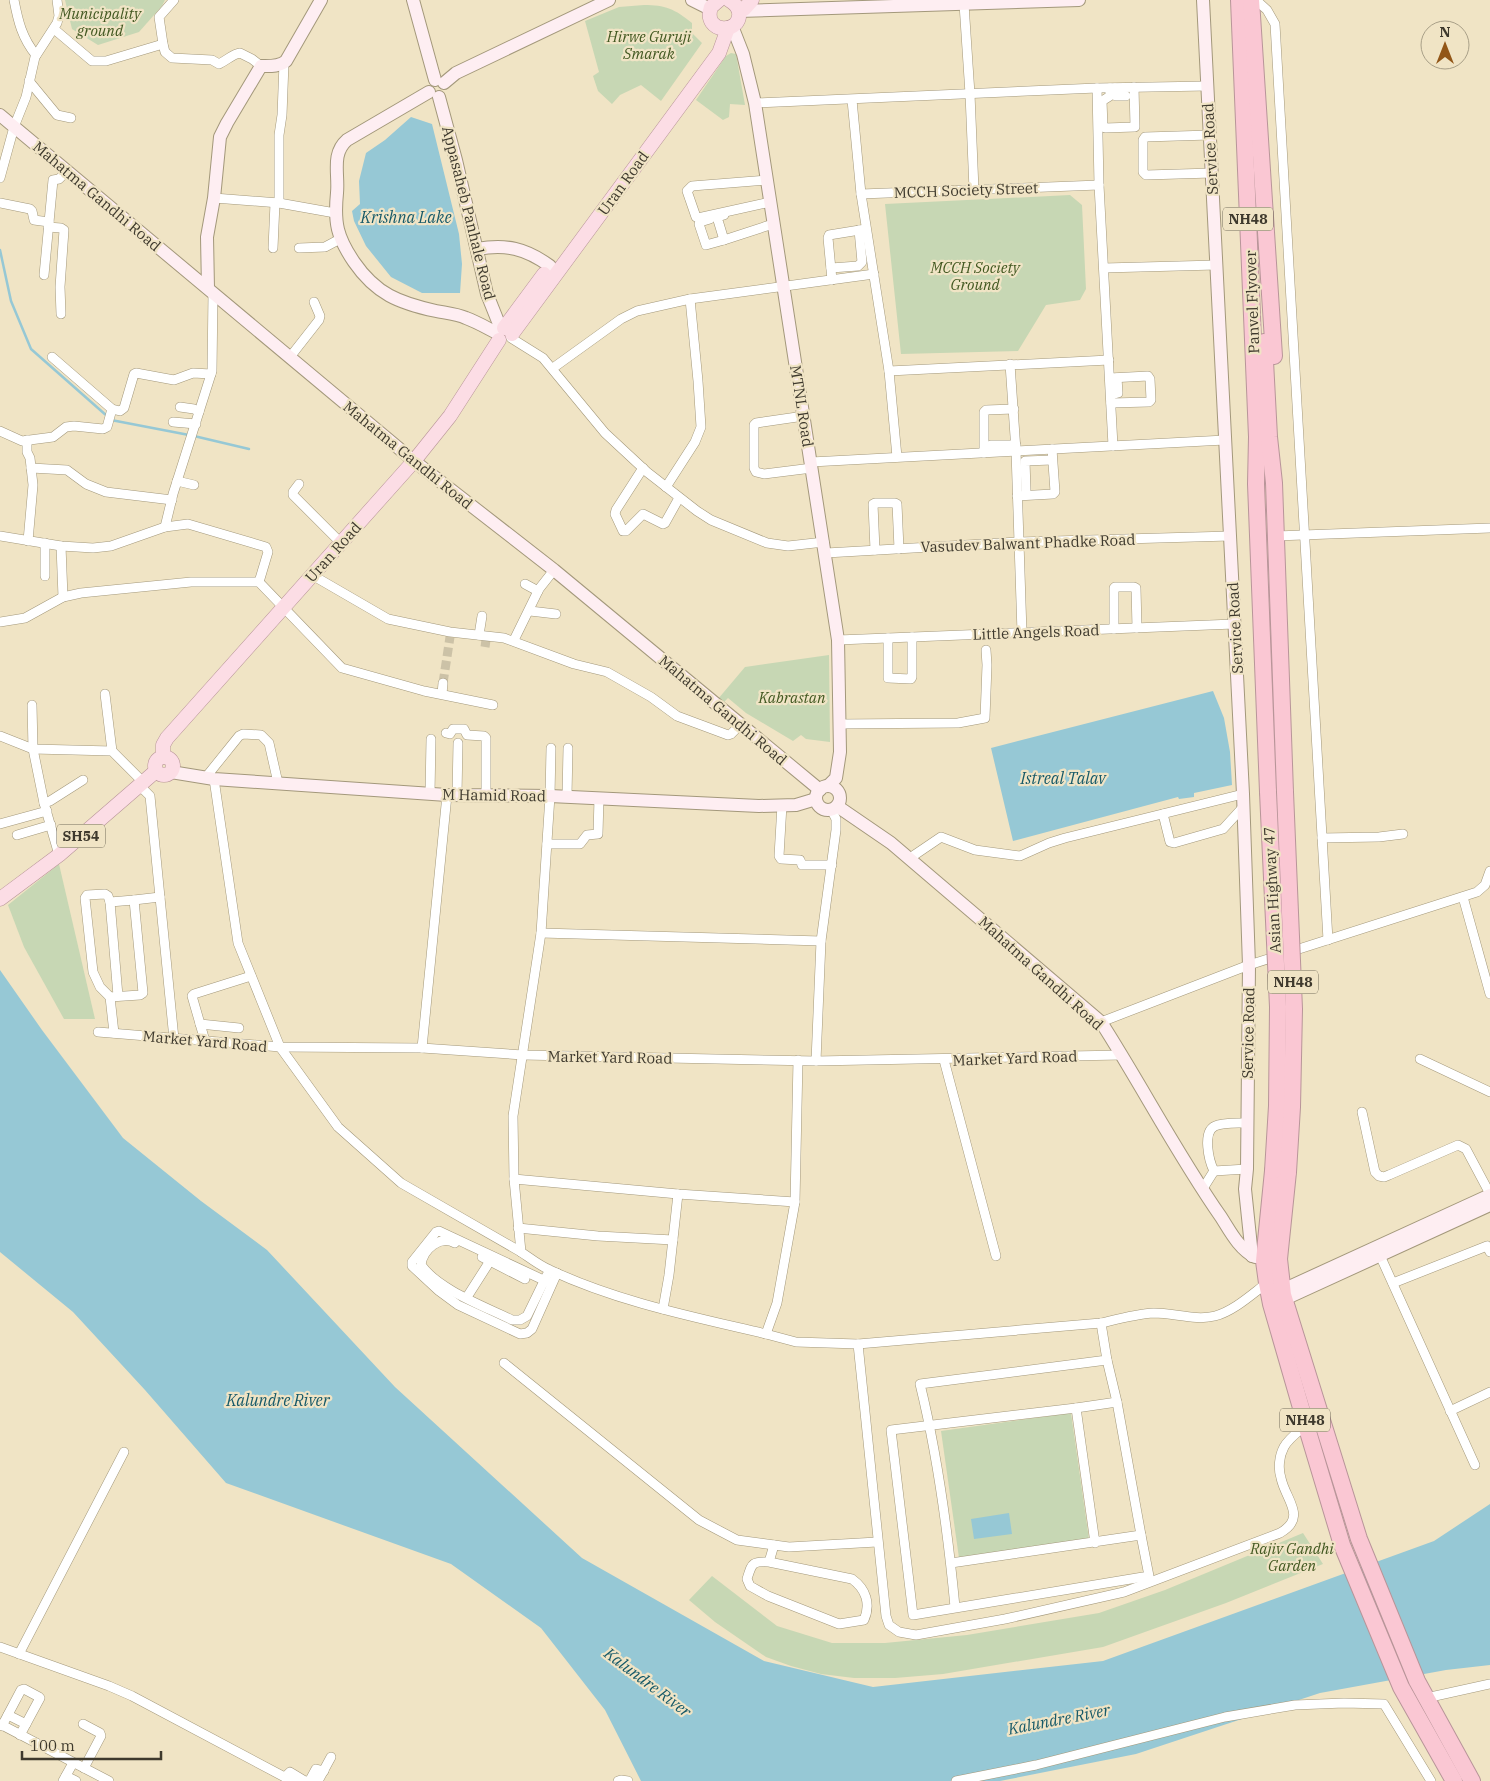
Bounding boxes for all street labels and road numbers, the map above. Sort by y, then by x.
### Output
street label: Service Road [1198,103,1222,195]
street label: Appasaheb Panhale Road [438,124,500,302]
street label: Mahatma Gandhi Road [29,137,165,255]
street label: Uran Road [593,147,653,219]
street label: MCCH Society Street [893,178,1039,202]
road number: NH48 [1223,208,1273,230]
street label: Panvel Flyover [1241,250,1263,354]
street label: MTNL Road [786,364,818,448]
street label: Mahatma Gandhi Road [339,397,477,513]
street label: Uran Road [301,518,365,586]
street label: Vasudev Balwant Phadke Road [920,530,1136,556]
street label: Service Road [1223,582,1247,674]
street label: Little Angels Road [972,620,1100,644]
street label: Mahatma Gandhi Road [655,651,791,769]
street label: M Hamid Road [442,785,546,805]
road number: SH54 [57,824,105,848]
street label: Asian Highway 47 [1259,826,1285,954]
street label: Mahatma Gandhi Road [975,912,1107,1034]
road number: NH48 [1268,970,1318,994]
street label: Service Road [1238,987,1258,1079]
street label: Market Yard Road [142,1026,268,1056]
street label: Market Yard Road [547,1046,673,1068]
street label: Market Yard Road [952,1046,1078,1070]
road number: NH48 [1280,1408,1330,1432]

